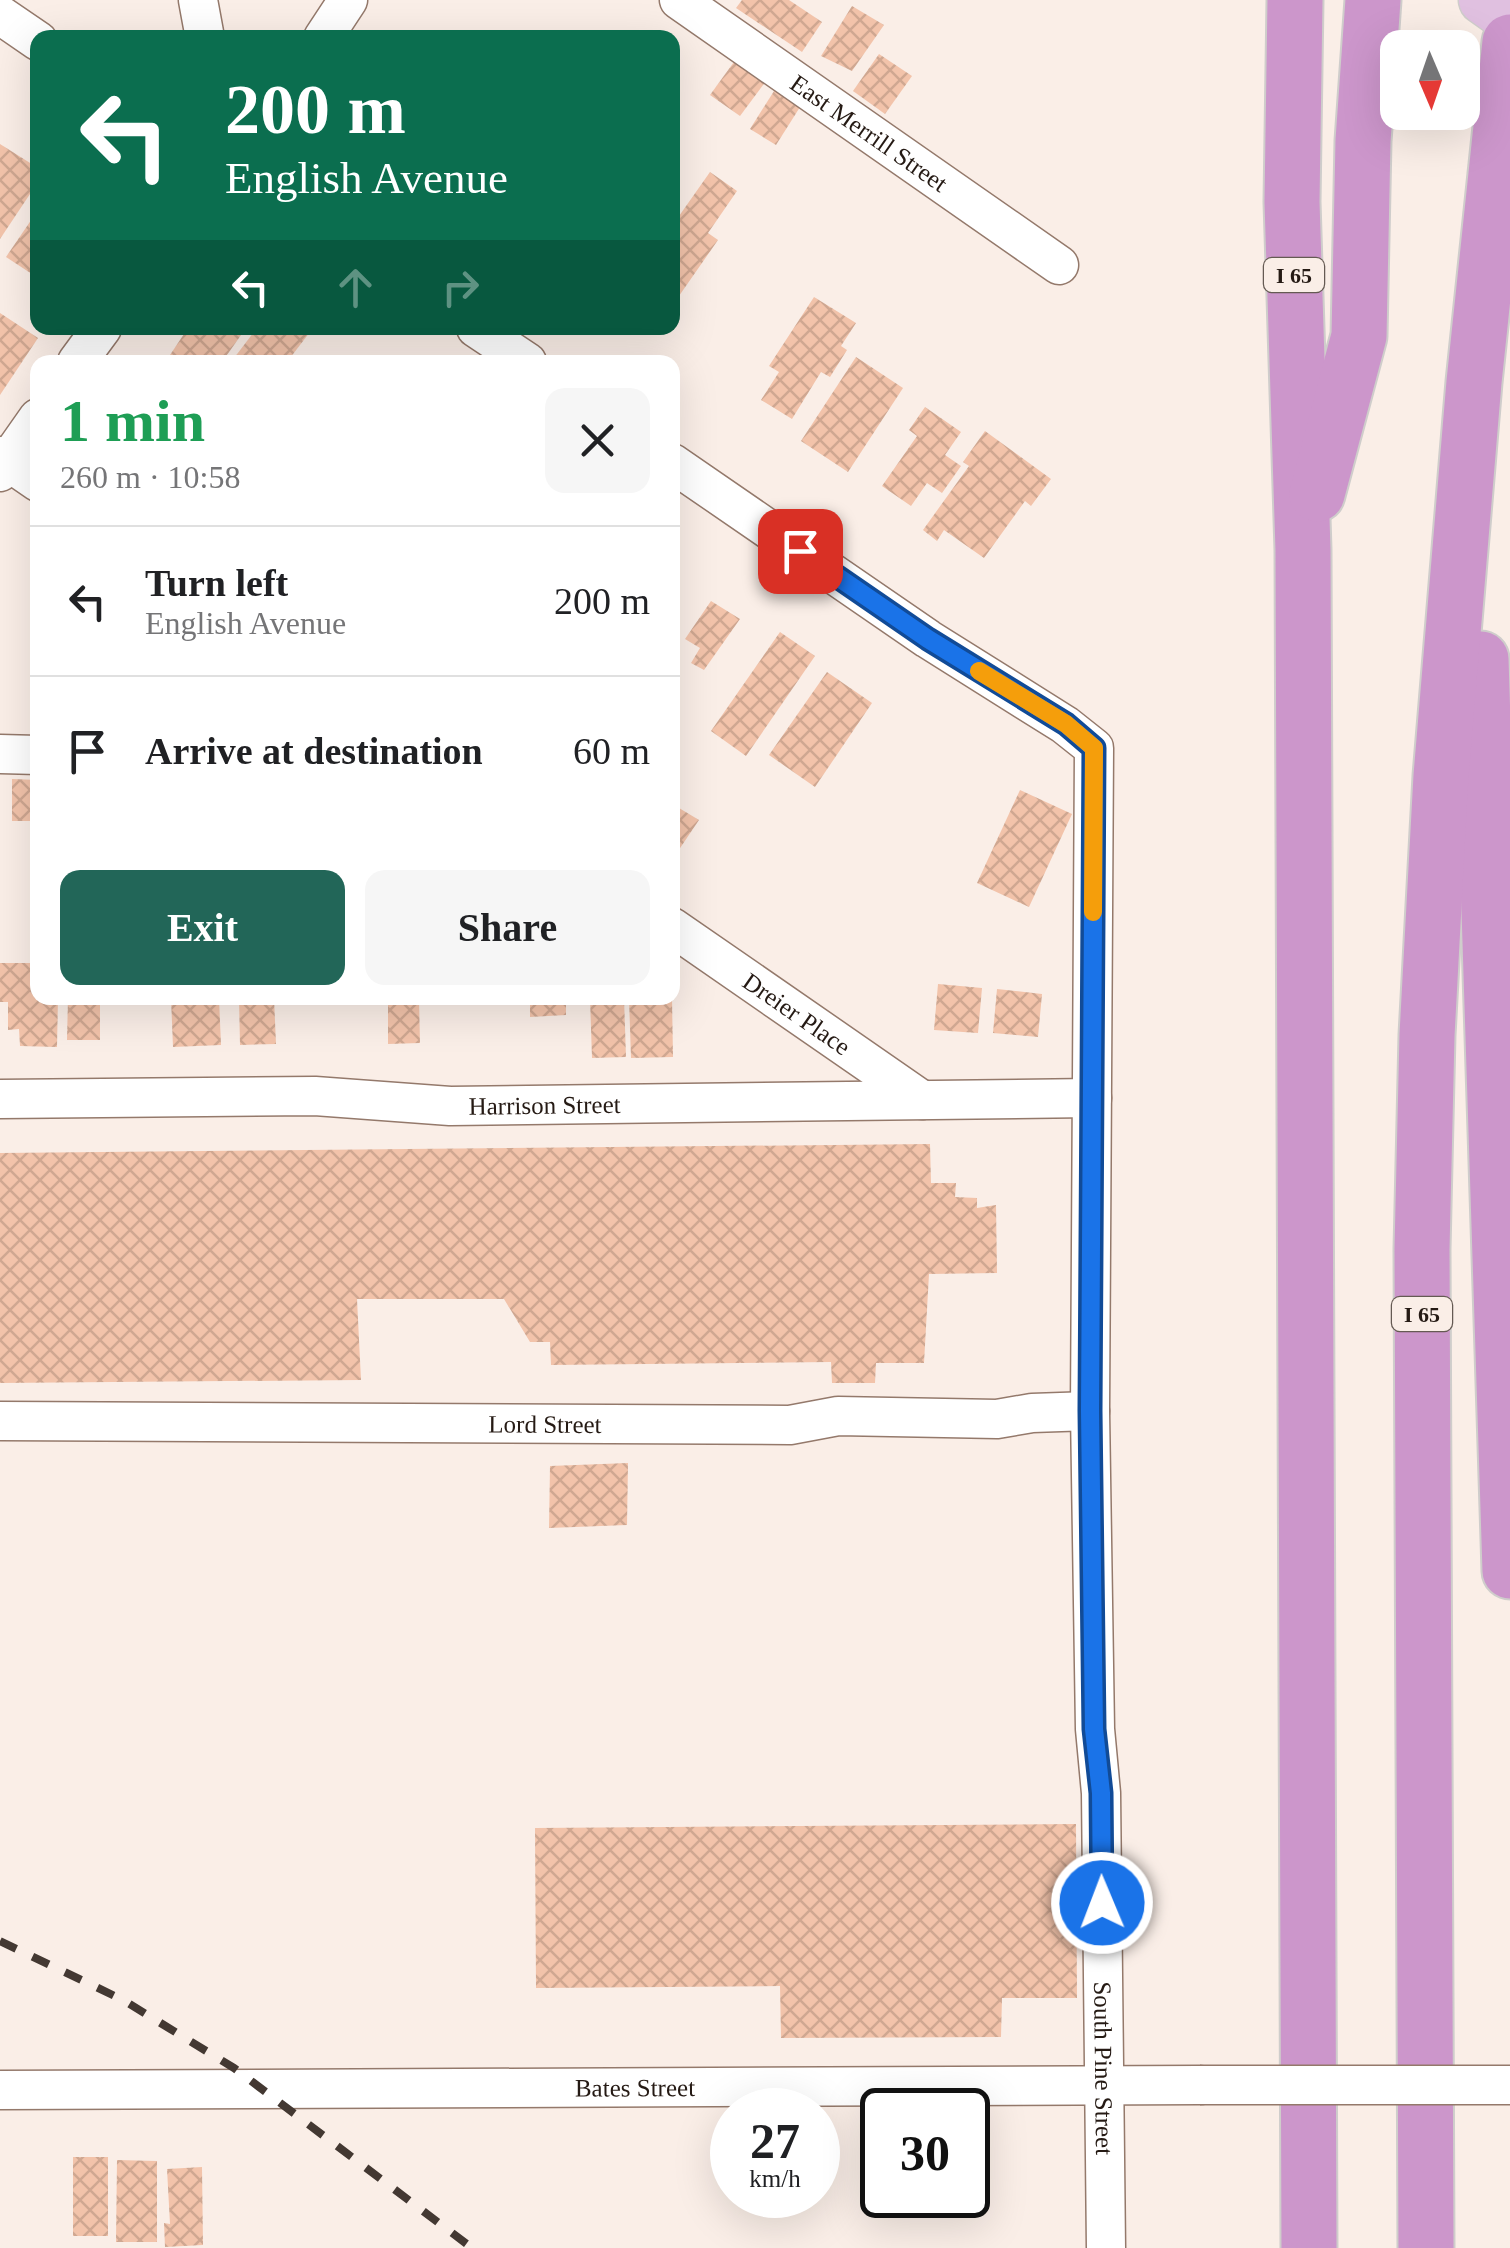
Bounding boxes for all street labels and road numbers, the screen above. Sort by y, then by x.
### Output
street label: East Merrill Street [786,69,953,197]
road number: I 65 [1264,258,1324,292]
street label: Dreier Place [738,967,856,1060]
street label: Harrison Street [468,1090,621,1119]
road number: I 65 [1392,1297,1452,1331]
street label: Lord Street [488,1410,602,1438]
street label: South Pine Street [1090,1981,1118,2155]
street label: Bates Street [575,2074,695,2101]

